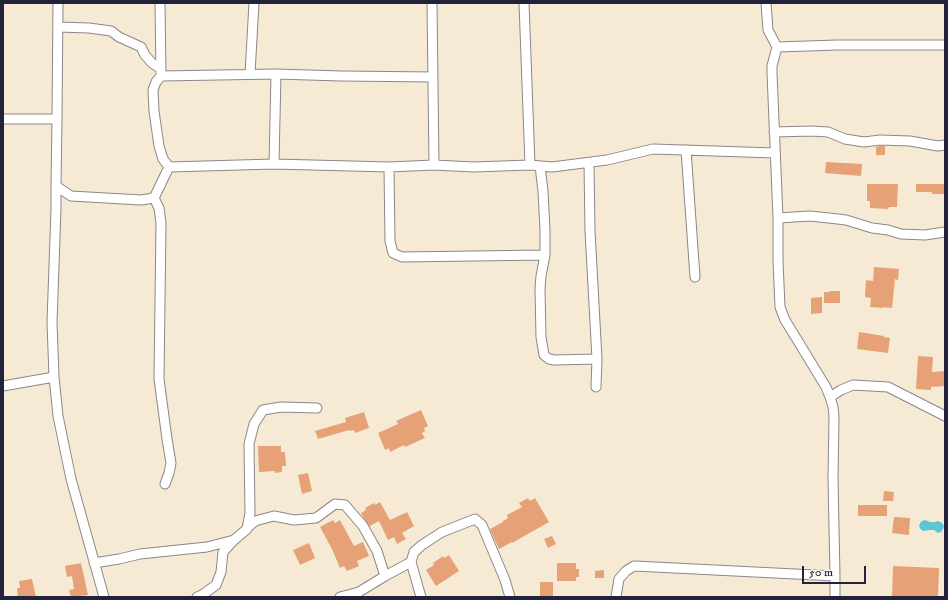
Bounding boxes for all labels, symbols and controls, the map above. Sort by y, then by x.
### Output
scale bar [804,558,868,584]
text: 50 m [809,565,833,580]

